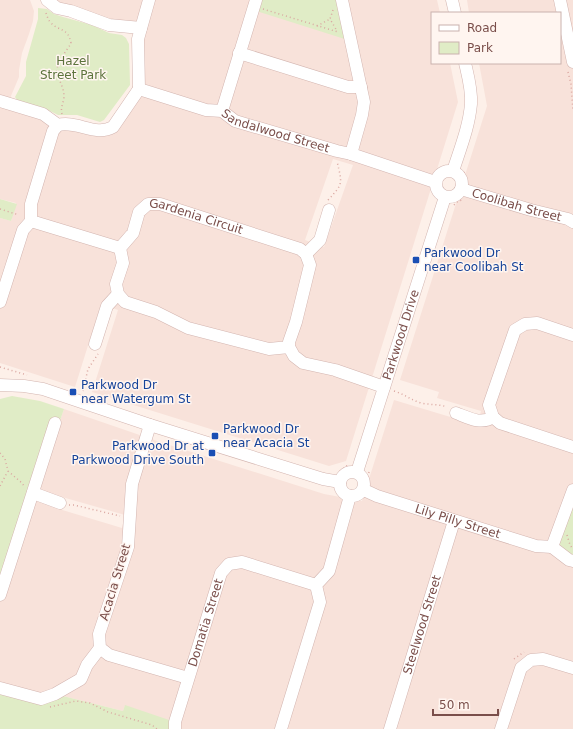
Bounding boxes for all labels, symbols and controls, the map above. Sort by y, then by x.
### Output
legend [431,12,561,64]
text: Road [467,21,497,35]
text: Park [467,41,493,55]
park label: Hazel Street Park [40,54,106,82]
street label: Sandalwood Street [219,106,331,155]
street label: Coolibah Street [470,186,563,224]
street label: Gardenia Circuit [149,197,245,237]
place label: Parkwood Dr near Coolibah St [424,246,524,274]
marker: Parkwood Dr near Coolibah St [411,255,421,265]
street label: Parkwood Drive [380,288,422,382]
place label: Parkwood Dr near Watergum St [81,378,191,406]
marker: Parkwood Dr near Watergum St [68,387,78,397]
place label: Parkwood Dr near Acacia St [223,422,310,450]
marker: Parkwood Dr near Acacia St [210,431,220,441]
place label: Parkwood Dr at Parkwood Drive South [71,439,204,467]
marker: Parkwood Dr at Parkwood Drive South [207,448,217,458]
street label: Lily Pilly Street [413,501,502,541]
street label: Acacia Street [97,542,133,622]
street label: Steelwood Street [400,573,444,676]
street label: Domatia Street [186,577,226,668]
scale bar [433,691,498,717]
text: 50 m [439,698,470,712]

